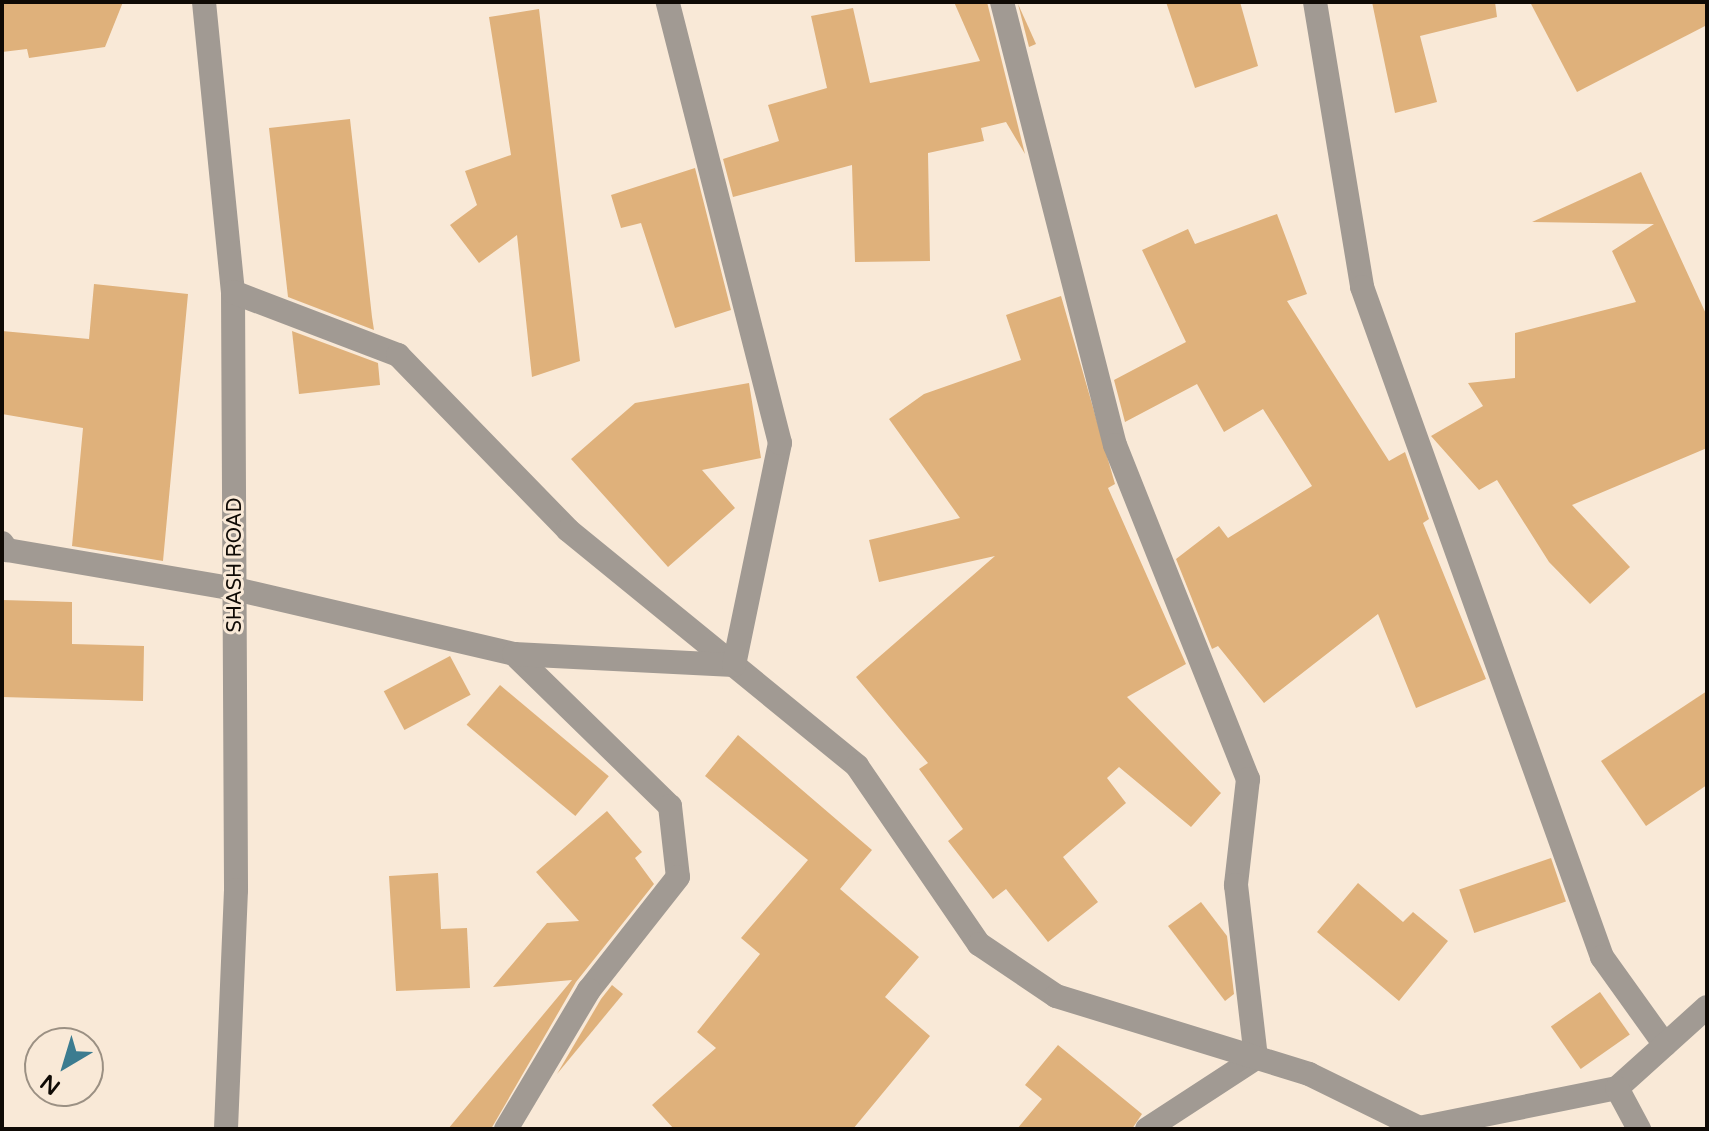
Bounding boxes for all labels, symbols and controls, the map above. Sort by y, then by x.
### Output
street label: SHASH ROAD [223,497,247,633]
north arrow [24,1027,104,1107]
text: N [35,1069,65,1100]

